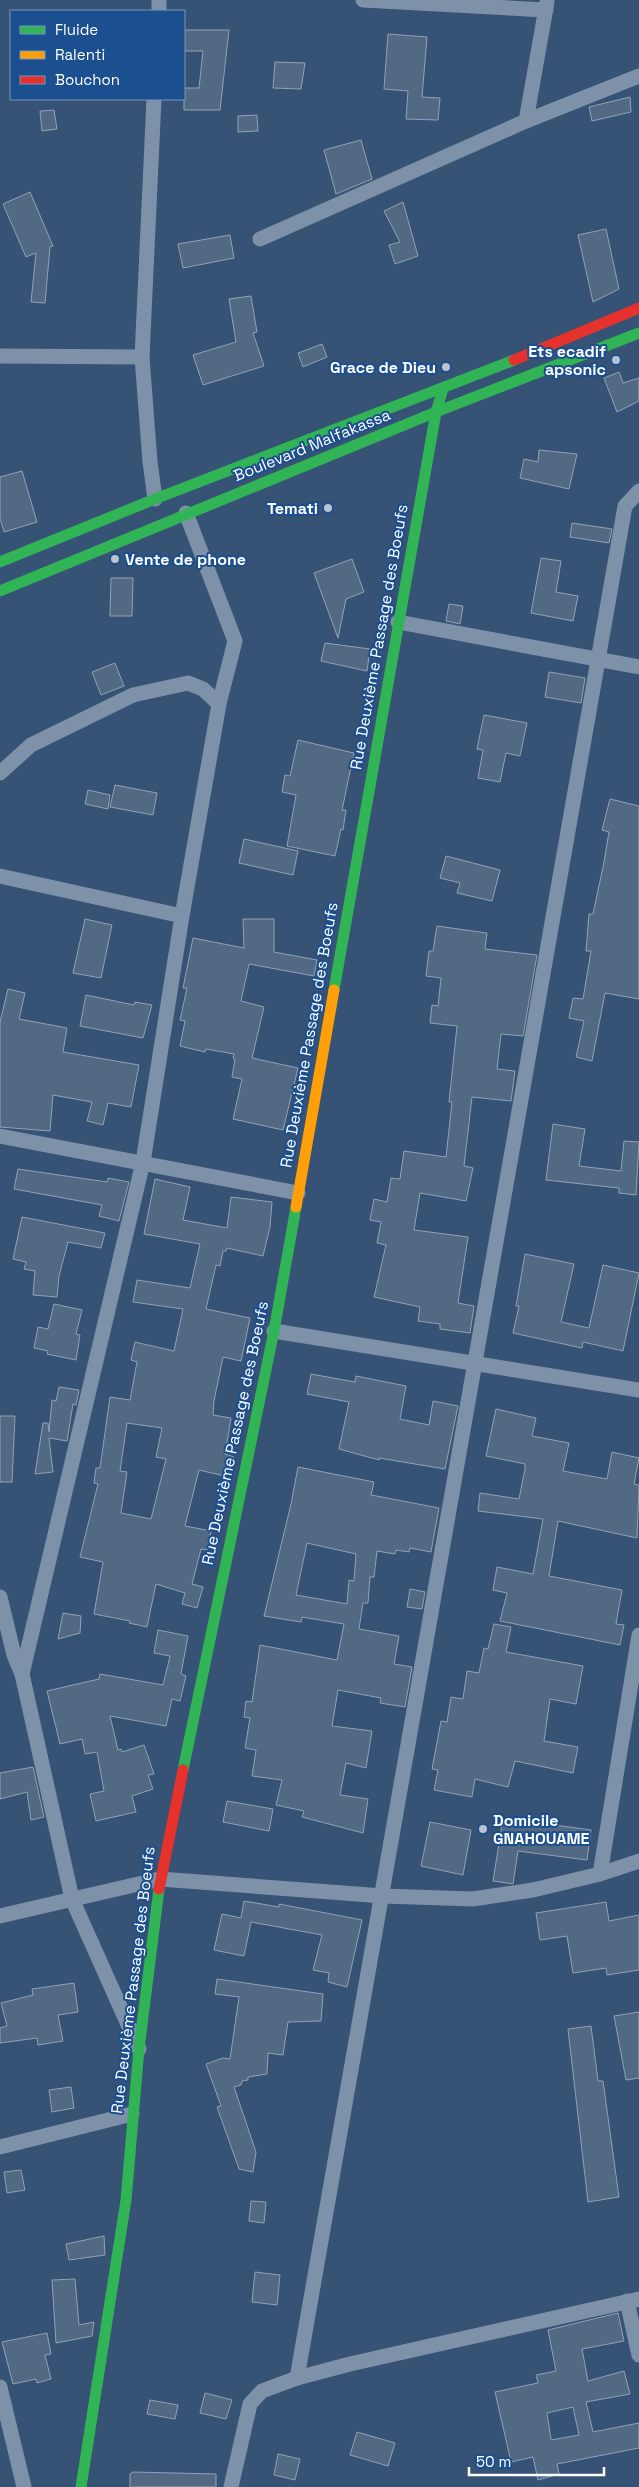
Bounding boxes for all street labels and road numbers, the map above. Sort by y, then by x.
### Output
street label: Boulevard Malfakassa [230,404,394,486]
street label: Rue Deuxième Passage des Boeufs [345,503,413,771]
street label: Rue Deuxième Passage des Boeufs [275,901,343,1169]
street label: Rue Deuxième Passage des Boeufs [197,1299,273,1567]
street label: Rue Deuxième Passage des Boeufs [106,1845,160,2115]

